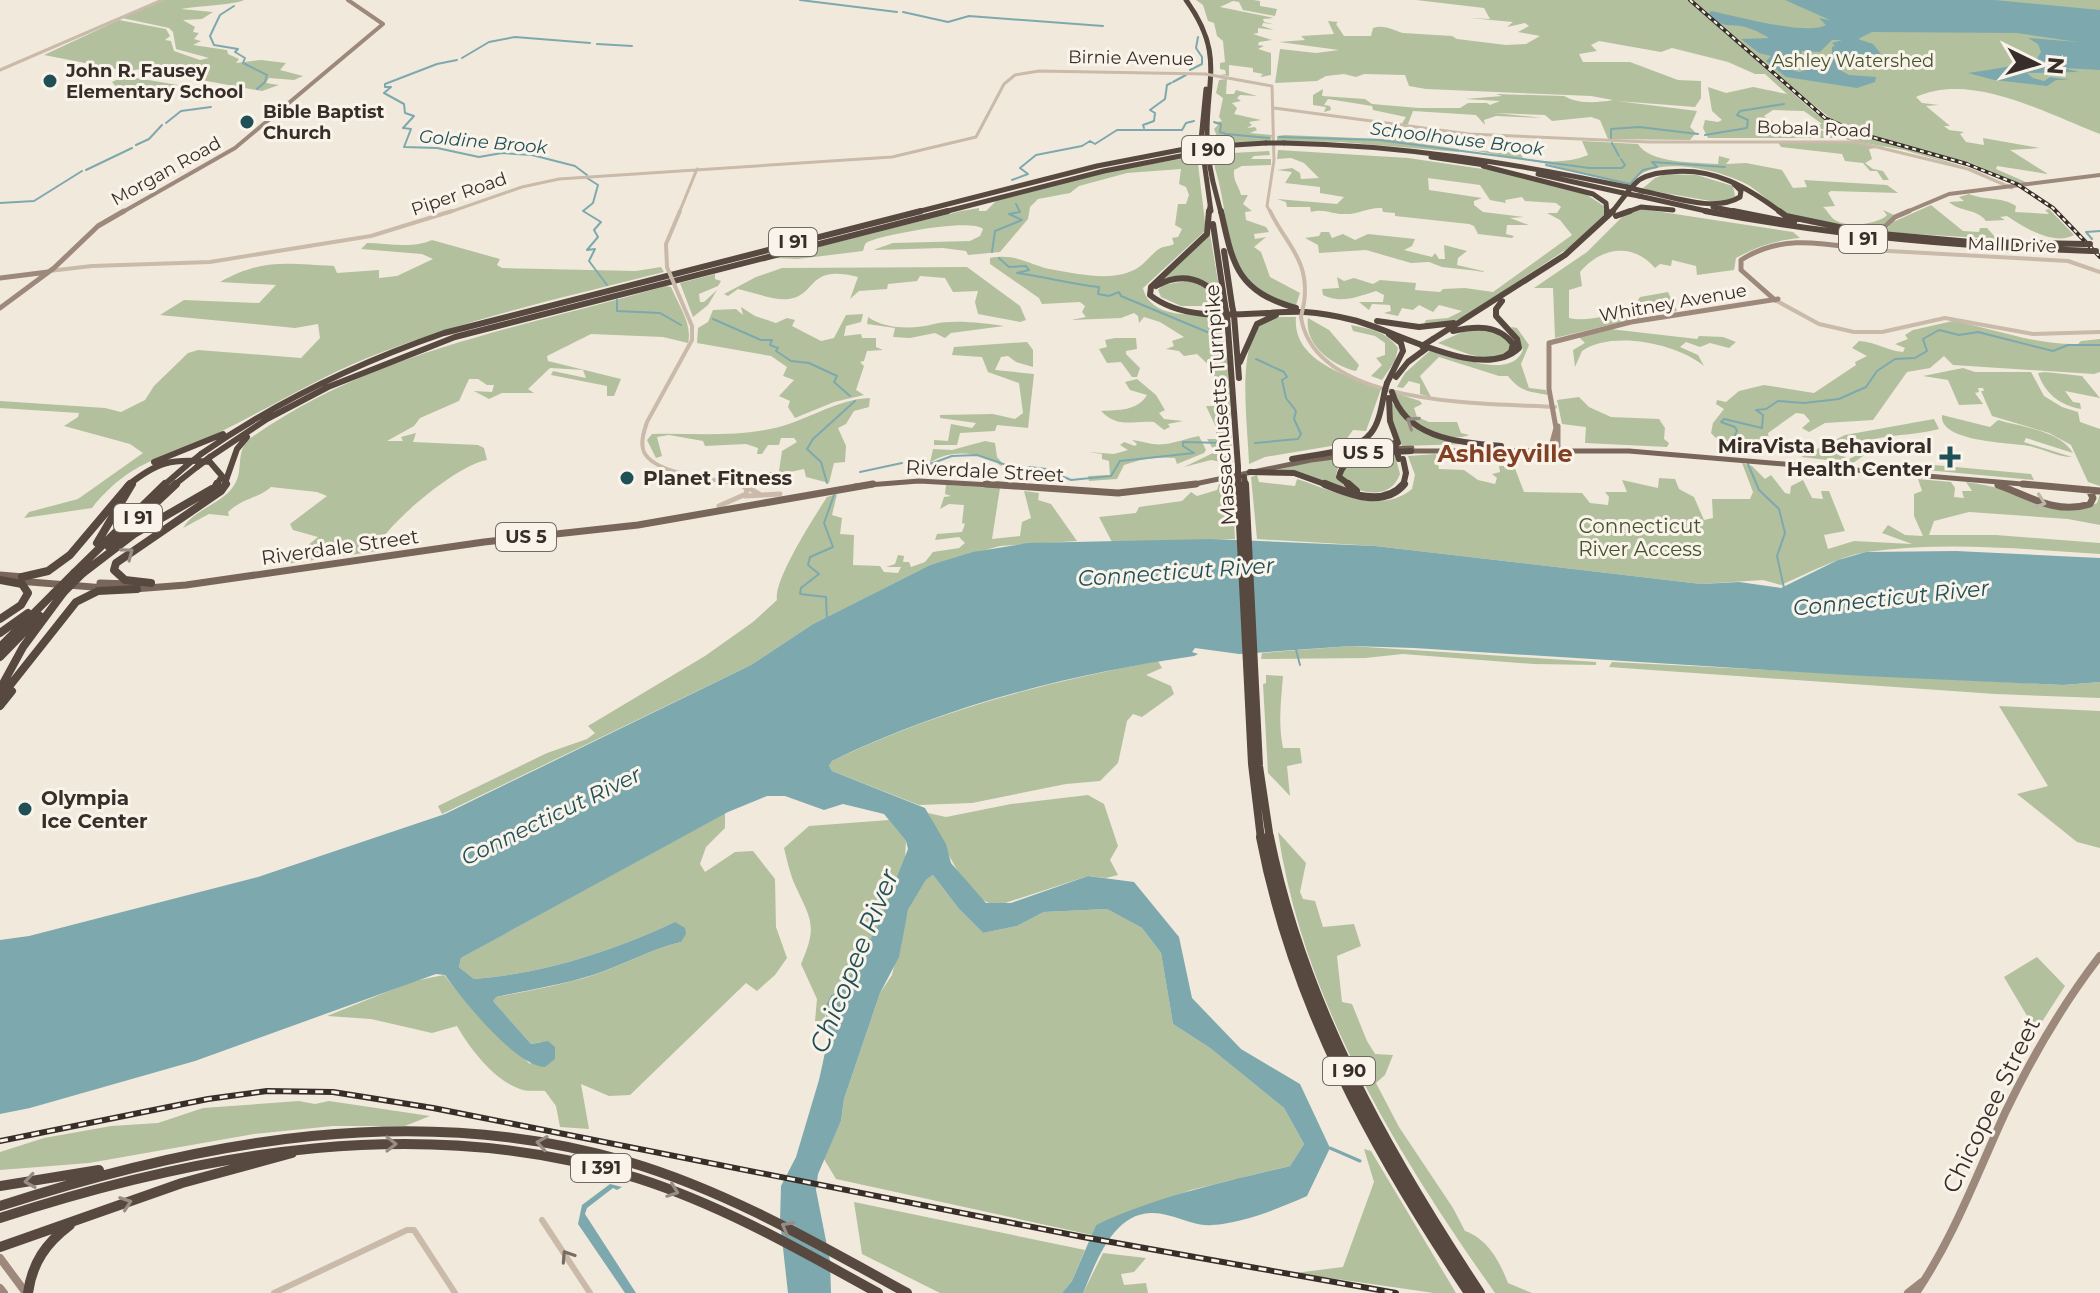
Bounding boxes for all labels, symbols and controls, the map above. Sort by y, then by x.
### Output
north arrow [1996,24,2076,104]
street label: Birnie Avenue [1068,46,1194,70]
park label: Ashley Watershed [1772,50,1934,72]
text: N [2041,56,2070,76]
place label: John R. Fausey Elementary School [65,60,243,103]
marker: John R. Fausey Elementary School [41,72,59,90]
place label: Bible Baptist Church [263,101,385,144]
marker: Bible Baptist Church [238,113,256,131]
street label: Bobala Road [1756,116,1872,142]
water label: Schoolhouse Brook [1369,117,1546,161]
water label: Goldine Brook [418,125,549,159]
street label: Morgan Road [107,132,225,210]
road number: I 90 [1182,136,1234,164]
street label: Piper Road [408,167,510,221]
road number: I 91 [1839,225,1887,253]
road number: I 91 [769,228,817,256]
street label: Mall Drive [1967,232,2057,258]
street label: Whitney Avenue [1598,279,1748,327]
street label: Massachusetts Turnpike [1200,284,1240,526]
one-way arrow [1406,417,1420,432]
place label: MiraVista Behavioral Health Center [1718,434,1932,481]
road number: US 5 [1333,439,1393,467]
district label: Ashleyville [1436,439,1573,468]
marker: MiraVista Behavioral Health Center [1939,446,1961,468]
street label: Riverdale Street [905,455,1065,487]
place label: Planet Fitness [643,466,793,490]
marker: Planet Fitness [618,469,636,487]
one-way arrow [2032,492,2046,509]
road number: I 91 [114,504,162,532]
park label: Connecticut River Access [1578,514,1702,561]
road number: US 5 [496,523,556,551]
street label: Riverdale Street [260,524,420,570]
one-way arrow [119,548,134,563]
water label: Connecticut River [1077,552,1276,592]
water label: Connecticut River [1792,574,1992,622]
water label: Connecticut River [457,760,646,871]
place label: Olympia Ice Center [41,786,148,833]
marker: Olympia Ice Center [16,800,34,818]
water label: Chicopee River [803,864,906,1058]
street label: Chicopee Street [1936,1012,2046,1198]
road number: I 90 [1323,1057,1375,1085]
one-way arrow [385,1135,398,1152]
one-way arrow [535,1135,549,1152]
road number: I 391 [571,1154,631,1182]
one-way arrow [23,1172,37,1189]
one-way arrow [665,1181,679,1198]
one-way arrow [119,1196,133,1212]
one-way arrow [781,1221,796,1236]
one-way arrow [561,1250,576,1265]

